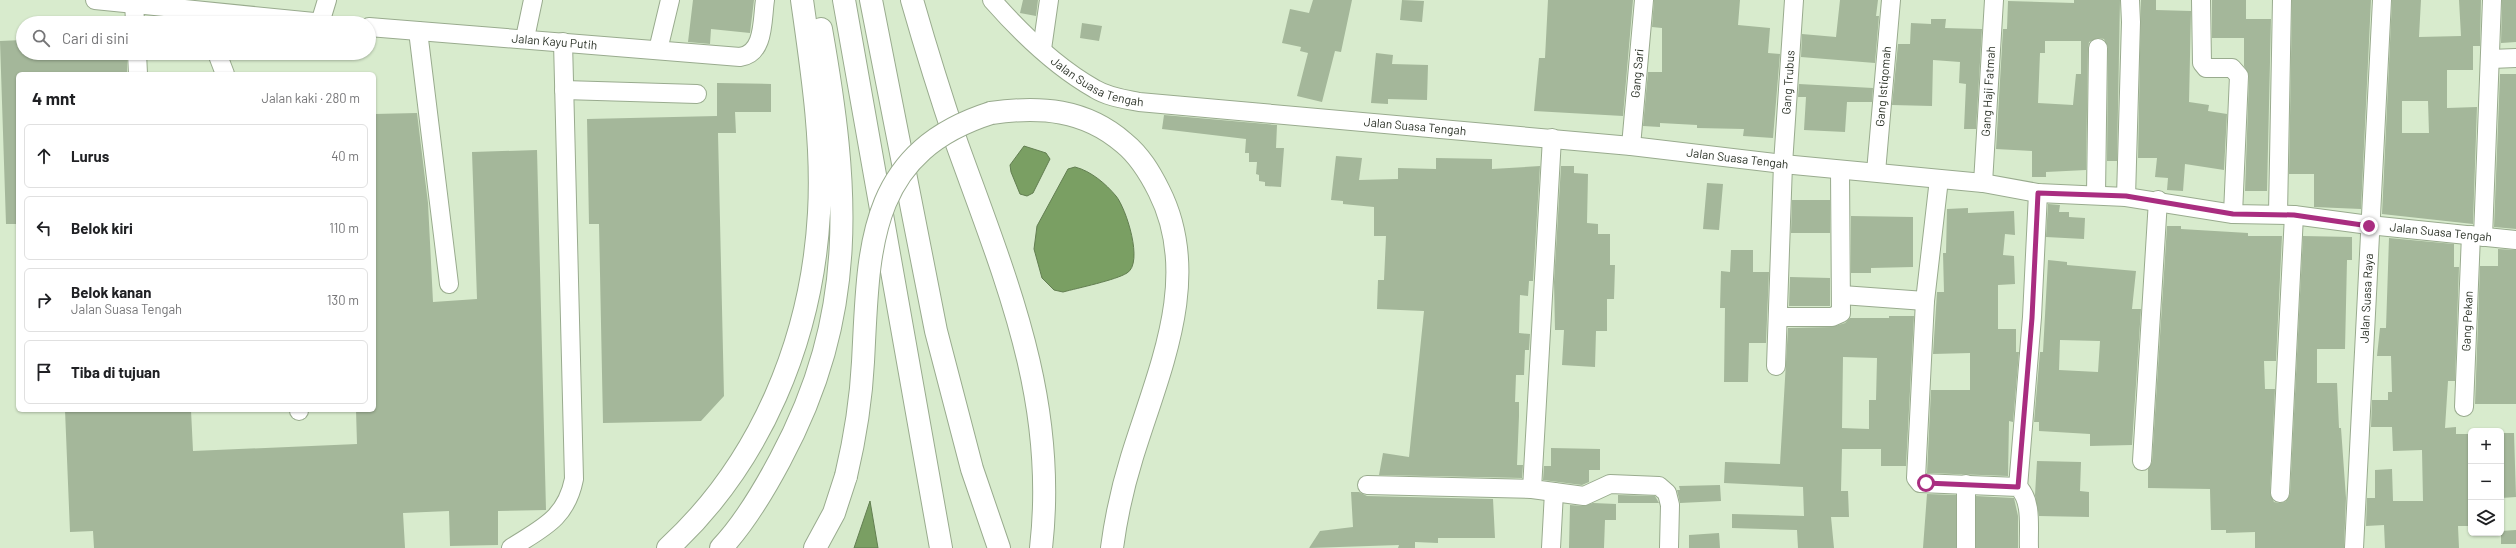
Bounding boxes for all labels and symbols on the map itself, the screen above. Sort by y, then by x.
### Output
street label: Jalan Kayu Putih [511,31,598,51]
street label: Gang Istiqomah [1872,45,1893,127]
street label: Gang Haji Fatmah [1978,45,1997,137]
street label: Gang Sari [1627,48,1646,98]
street label: Gang Trubus [1778,49,1797,115]
street label: Jalan Suasa Tengah [1049,53,1144,108]
street label: Jalan Suasa Tengah [1363,114,1467,137]
street label: Jalan Suasa Tengah [1686,145,1789,170]
route end [2360,217,2378,235]
street label: Jalan Suasa Tengah [2389,219,2493,244]
street label: Jalan Suasa Raya [2356,253,2375,343]
street label: Gang Pekan [2458,291,2475,352]
route start [1917,474,1935,492]

